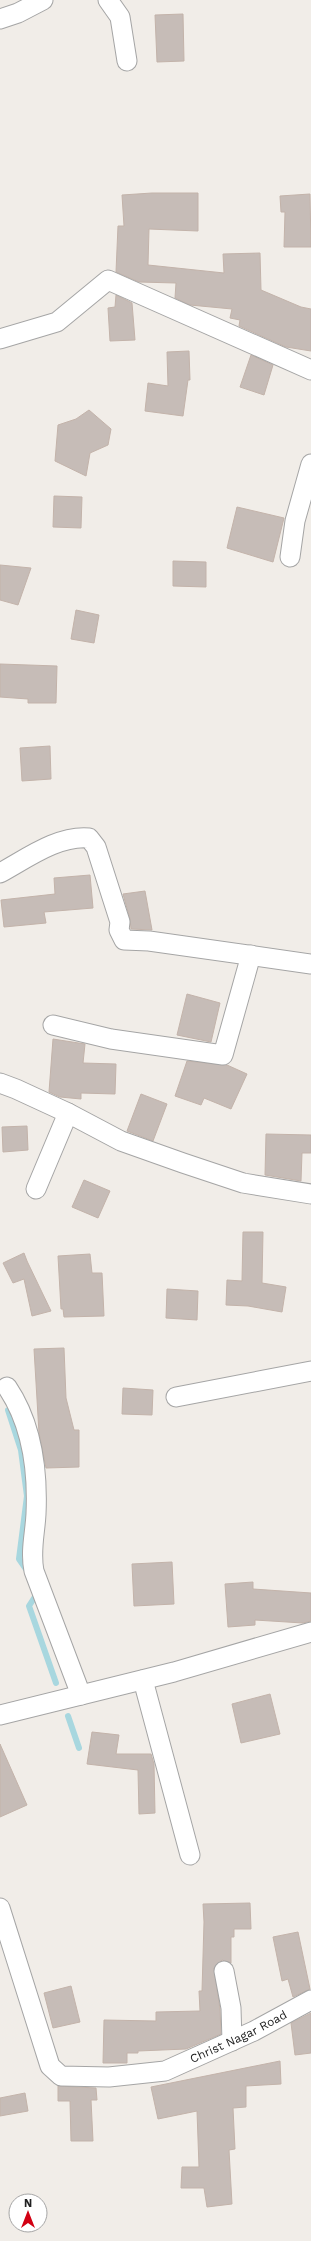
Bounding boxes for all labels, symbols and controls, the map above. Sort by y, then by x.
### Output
street label: Christ Nagar Road [188,2007,289,2066]
north arrow [8,2193,48,2233]
text: N [24,2197,32,2210]

